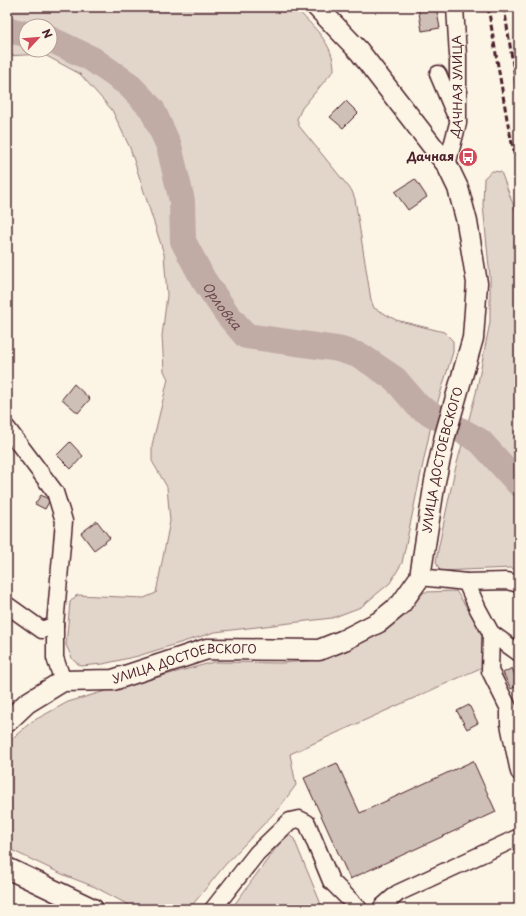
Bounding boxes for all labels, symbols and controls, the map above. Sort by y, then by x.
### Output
north arrow [18,18,58,58]
text: N [38,26,57,41]
street label: ДАЧНАЯ УЛИЦА [444,35,467,140]
bus stop icon: Дачная [457,146,479,168]
place label: Дачная [406,147,454,165]
water label: Орловка [198,278,247,334]
street label: УЛИЦА ДОСТОЕВСКОГО [417,384,467,534]
street label: УЛИЦА ДОСТОЕВСКОГО [110,639,257,688]

